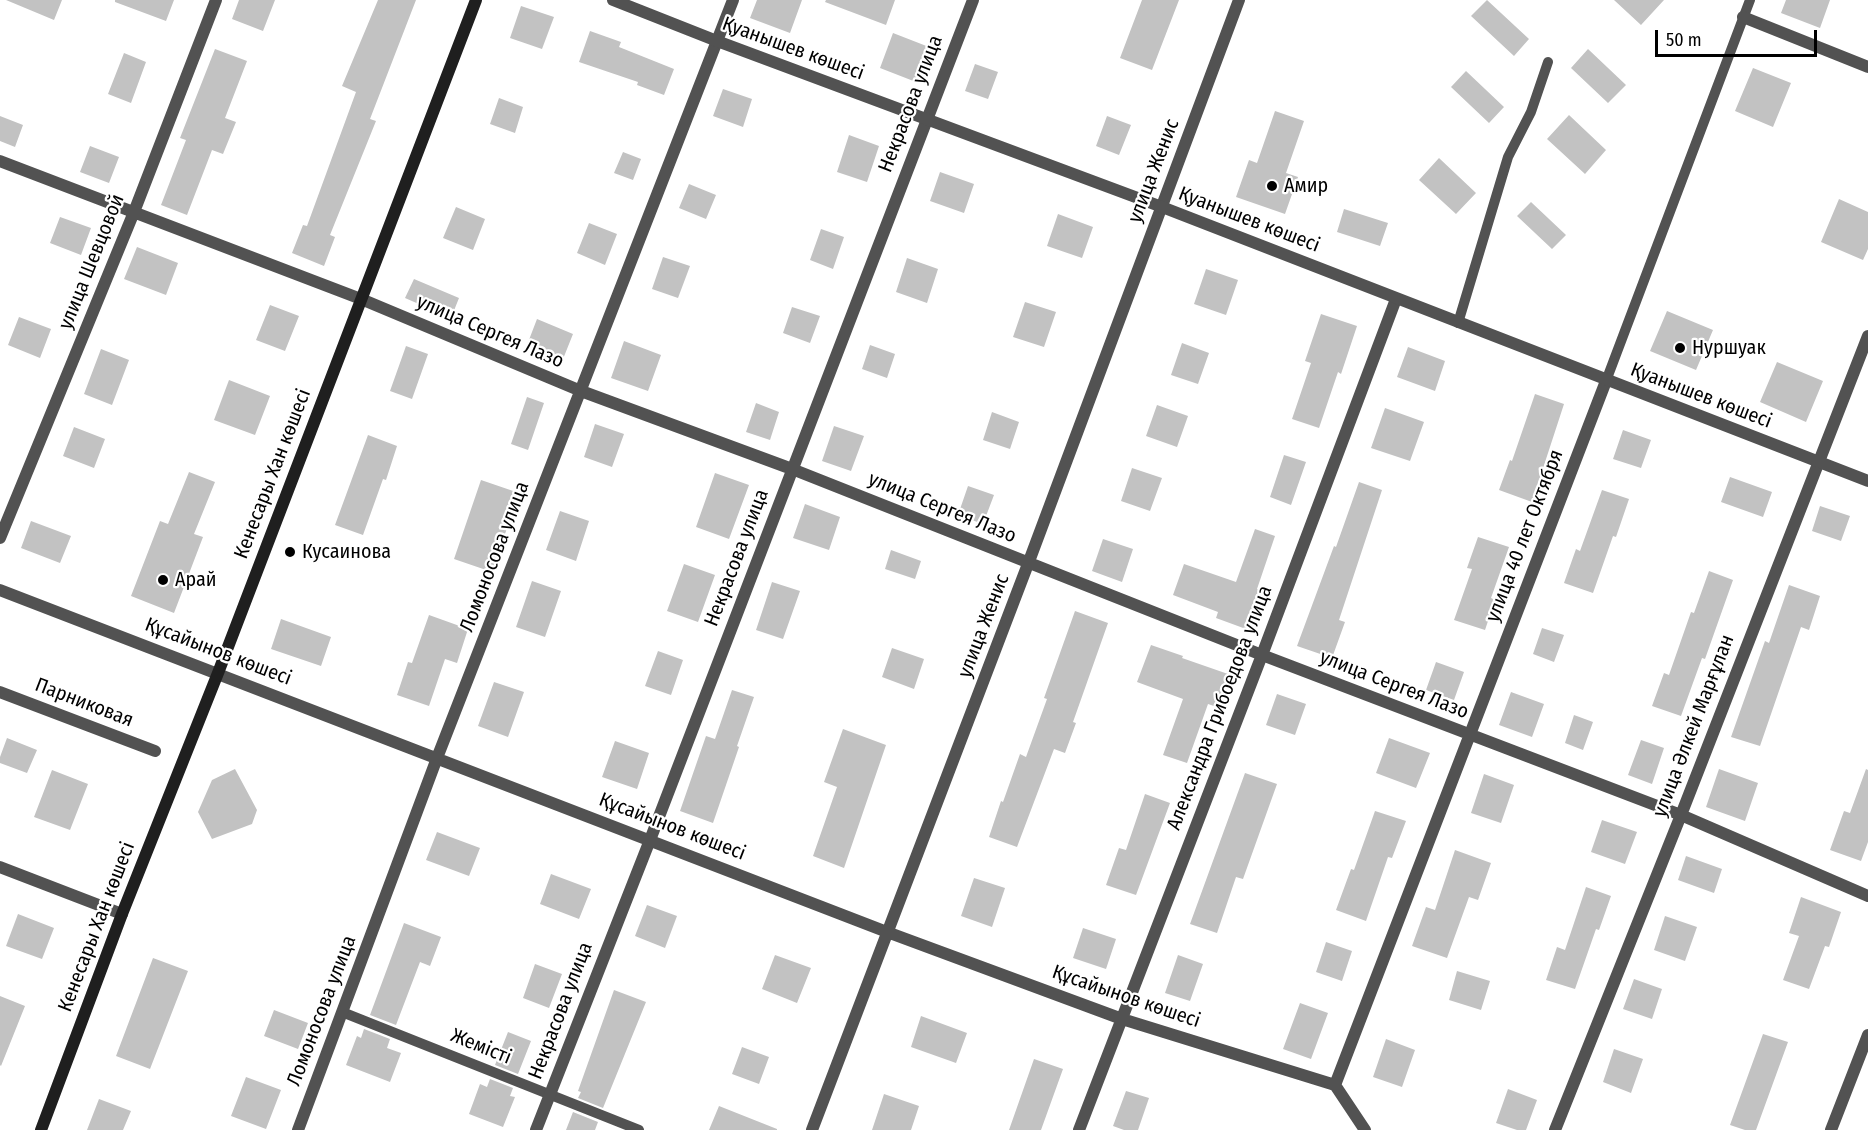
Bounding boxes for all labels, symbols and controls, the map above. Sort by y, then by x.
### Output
street label: Қуанышев көшесі [719,12,867,86]
scale bar [1658,18,1820,56]
text: 50 m [1666,29,1702,51]
street label: Некрасова улица [874,32,948,176]
street label: улица Женис [1123,116,1185,226]
place label: Амир [1284,174,1328,198]
marker: Амир [1265,179,1279,193]
street label: Қуанышев көшесі [1175,182,1323,258]
street label: улица Шевцовой [54,191,130,333]
street label: улица Сергея Лазо [413,290,567,374]
place label: Нуршуак [1692,336,1766,360]
marker: Нуршуак [1673,341,1687,355]
street label: Қуанышев көшесі [1627,358,1775,434]
street label: Кенесары Хан көшесі [230,386,316,562]
street label: улица 40 лет Октября [1481,447,1569,625]
street label: улица Сергея Лазо [864,467,1020,549]
street label: Ломоносова улица [455,478,535,636]
street label: Некрасова улица [700,486,774,630]
place label: Кусаинова [302,540,391,564]
marker: Кусаинова [283,545,297,559]
place label: Арай [175,568,217,592]
street label: улица Женис [953,571,1015,681]
marker: Арай [156,573,170,587]
street label: Александра Грибоедова улица [1162,582,1278,834]
street label: Құсайынов көшесі [141,613,295,691]
street label: улица Әлкей Марғұлан [1648,632,1740,820]
street label: улица Сергея Лазо [1316,646,1472,724]
street label: Парниковая [32,673,136,733]
street label: Құсайынов көшесі [595,788,749,866]
street label: Кенесары Хан көшесі [54,839,140,1015]
street label: Ломоносова улица [282,932,362,1090]
street label: Некрасова улица [524,939,598,1083]
street label: Құсайынов көшесі [1049,960,1203,1034]
street label: Жемісті [447,1024,515,1070]

